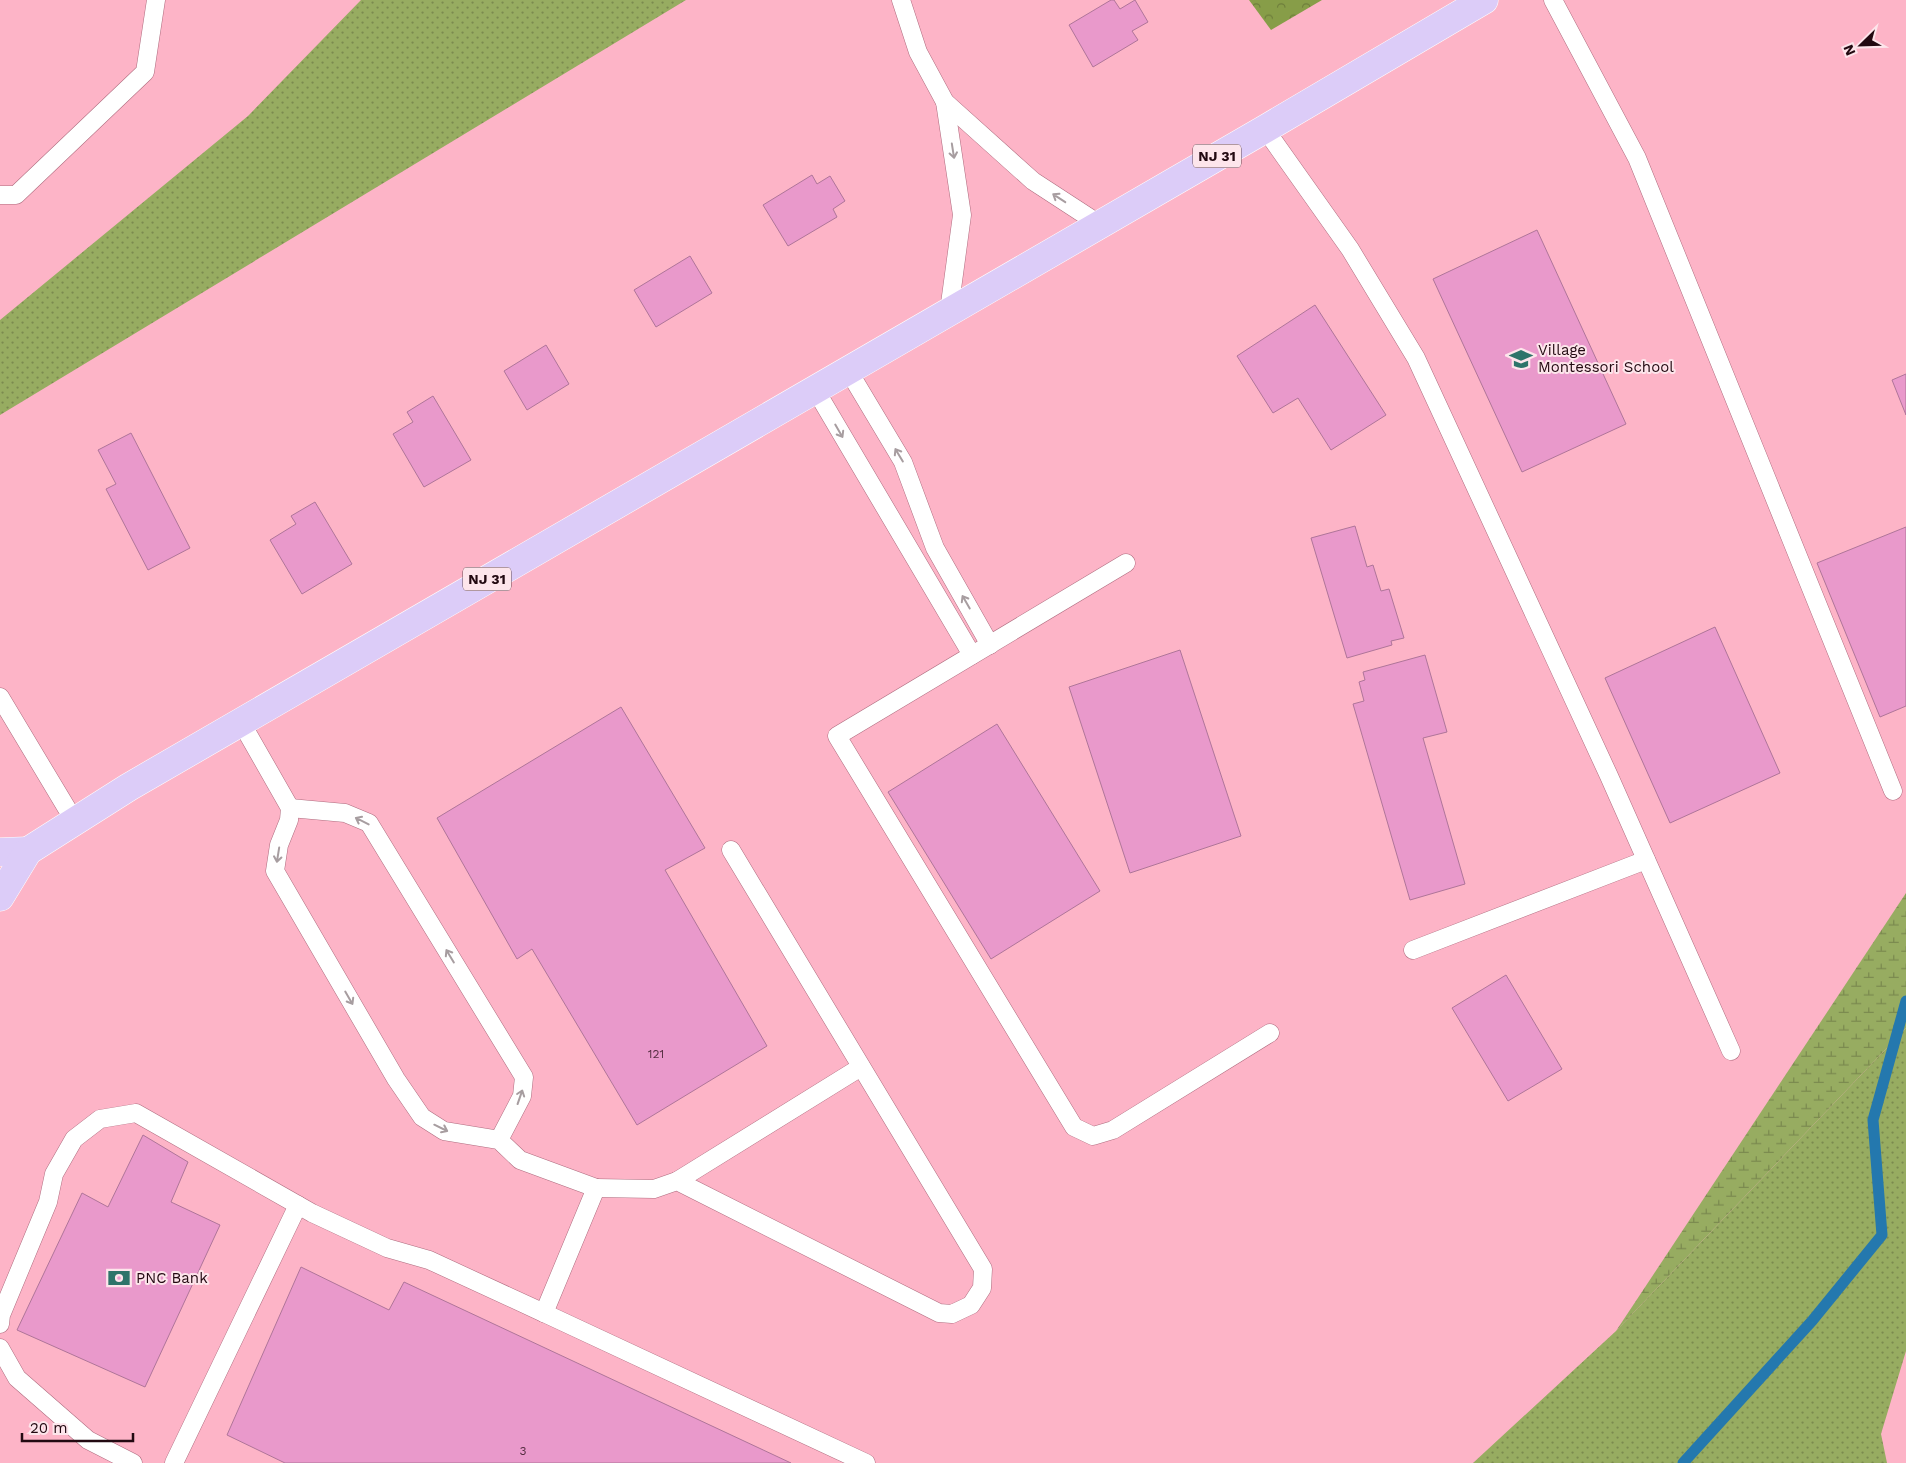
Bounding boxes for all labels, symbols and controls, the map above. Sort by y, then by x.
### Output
north arrow [1836,20,1886,70]
text: N [1840,42,1858,58]
one-way arrow [948,142,958,158]
road number: NJ 31 [1193,144,1241,168]
one-way arrow [1052,192,1066,202]
place label: Village Montessori School [1538,341,1674,376]
school or university icon: Village Montessori School [1508,346,1534,372]
one-way arrow [835,424,845,438]
one-way arrow [893,448,903,462]
road number: NJ 31 [463,568,511,590]
one-way arrow [961,595,971,610]
one-way arrow [355,816,370,825]
one-way arrow [272,847,282,863]
one-way arrow [444,949,454,963]
one-way arrow [344,990,354,1004]
house number: 121 [648,1047,664,1061]
one-way arrow [516,1090,525,1105]
one-way arrow [434,1123,449,1133]
bank icon: PNC Bank [106,1265,132,1291]
place label: PNC Bank [136,1269,208,1287]
scale bar [22,1410,134,1442]
text: 20 m [30,1419,68,1437]
house number: 3 [520,1444,527,1458]

